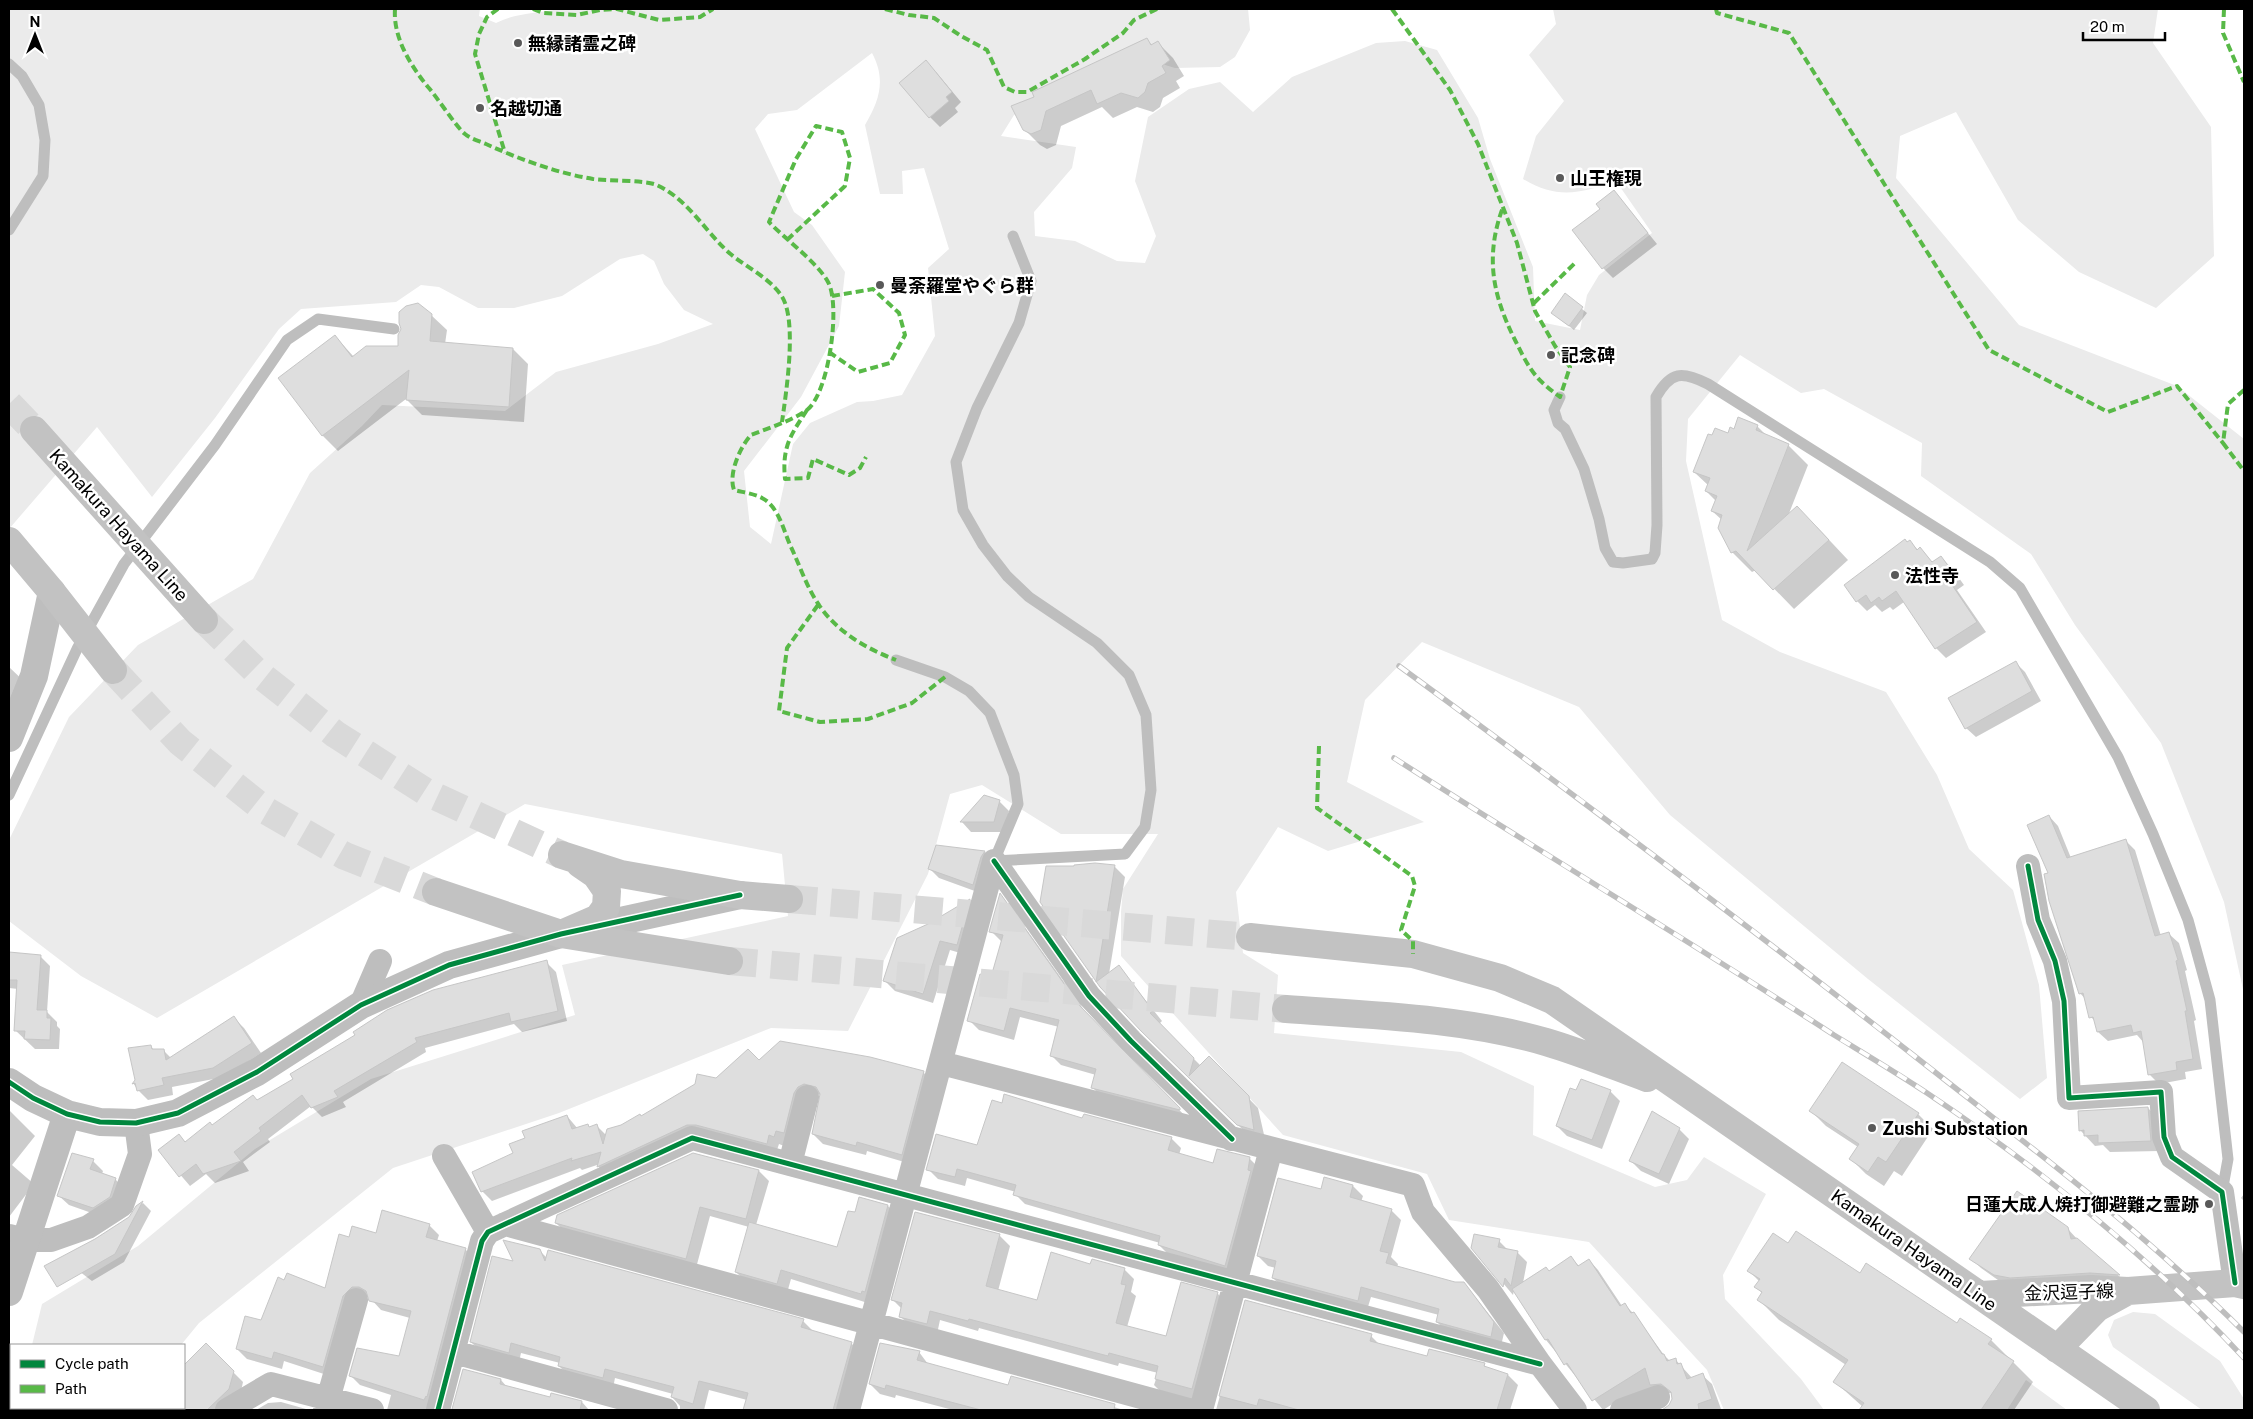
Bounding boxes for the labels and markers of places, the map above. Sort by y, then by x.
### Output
place label: 無縁諸霊之碑 [528,33,636,54]
marker: 無縁諸霊之碑 [512,37,524,49]
place label: 名越切通 [490,98,562,119]
marker: 名越切通 [474,102,486,114]
place label: 山王権現 [1570,168,1642,189]
marker: 山王権現 [1554,172,1566,184]
place label: 曼荼羅堂やぐら群 [890,275,1034,296]
marker: 曼荼羅堂やぐら群 [874,279,886,291]
place label: 記念碑 [1561,345,1615,366]
marker: 記念碑 [1545,349,1557,361]
place label: 法性寺 [1905,565,1959,586]
marker: 法性寺 [1889,569,1901,581]
place label: Zushi Substation [1882,1118,2028,1139]
marker: Zushi Substation [1866,1122,1878,1134]
place label: 日蓮大成人焼打御避難之霊跡 [1965,1194,2199,1215]
marker: 日蓮大成人焼打御避難之霊跡 [2203,1198,2215,1210]

